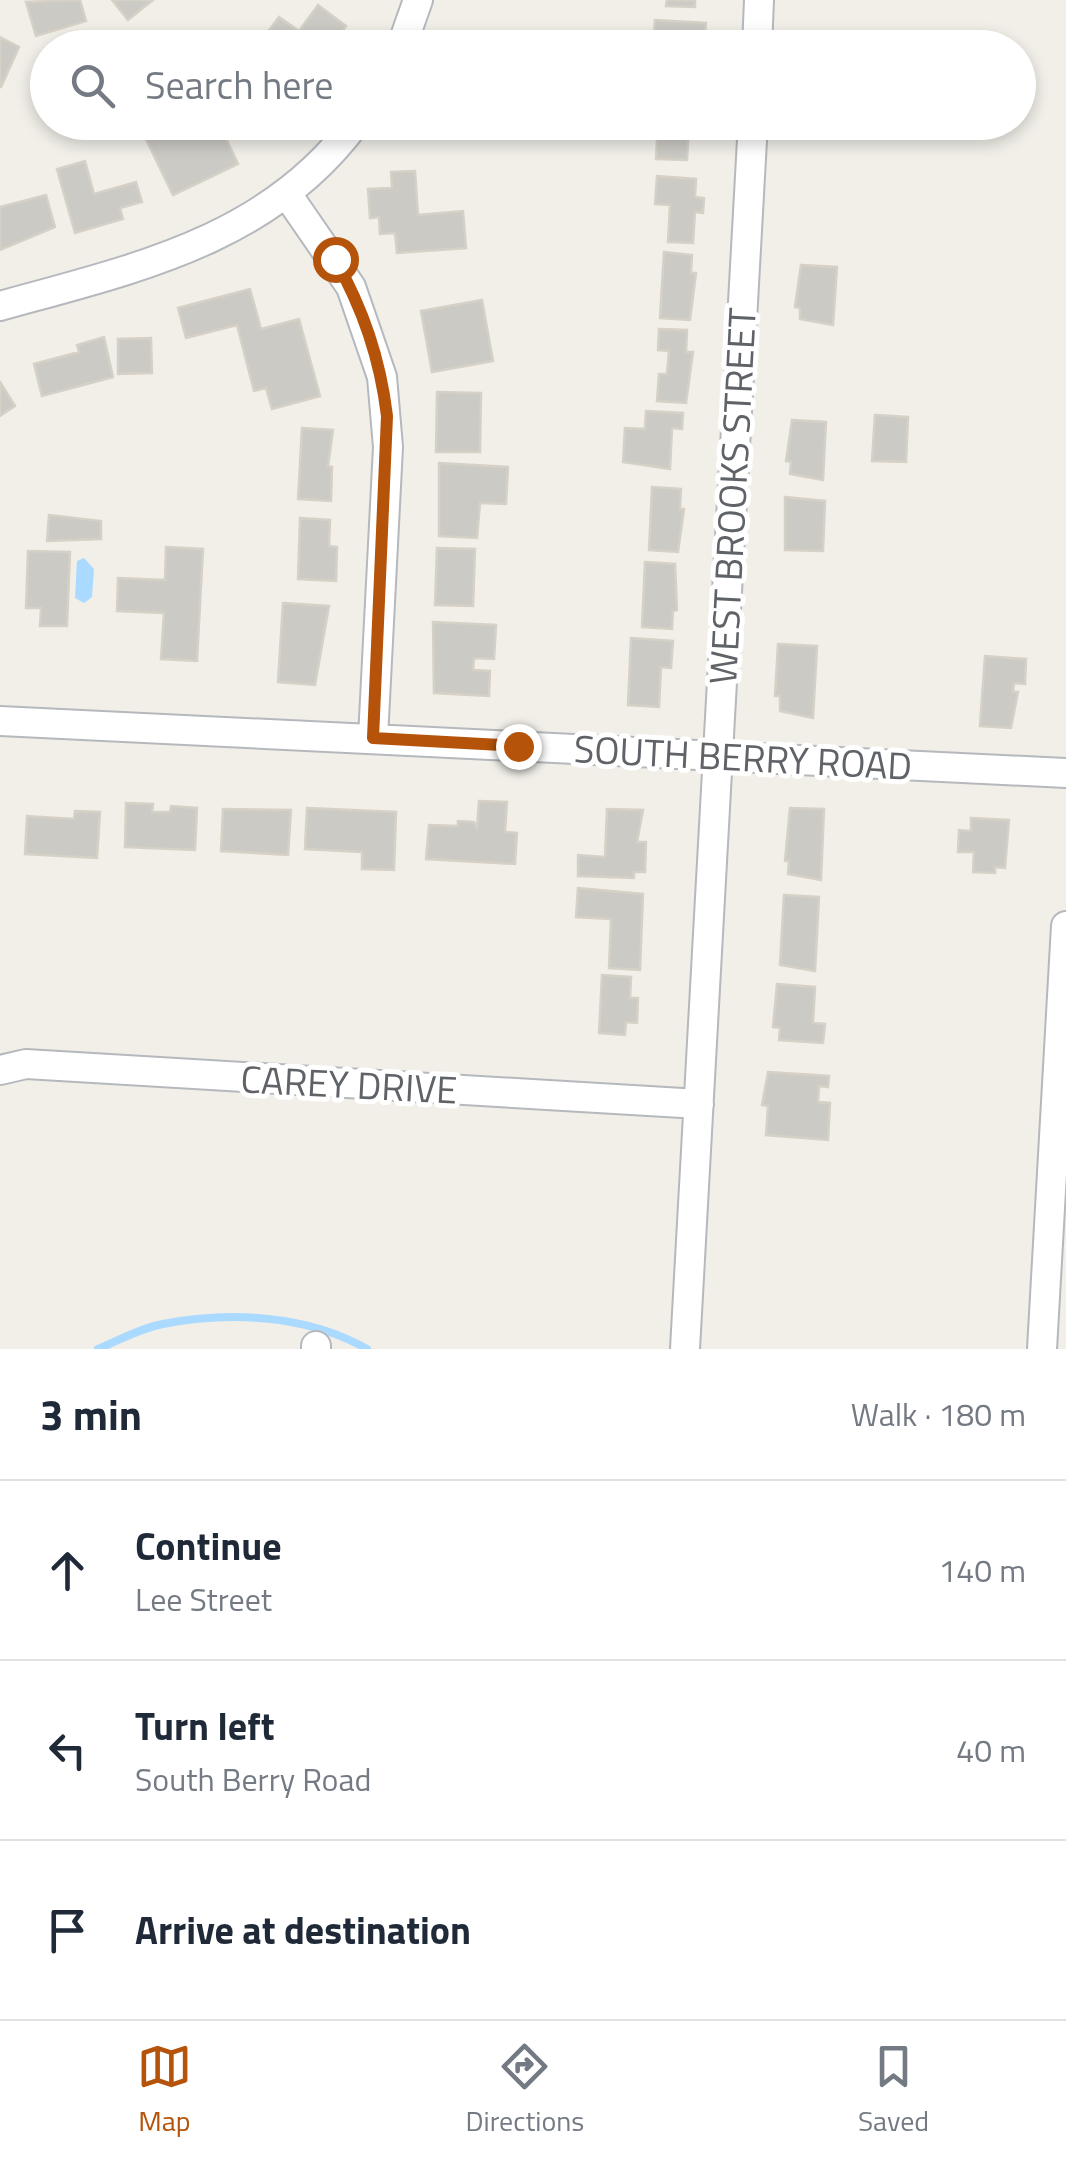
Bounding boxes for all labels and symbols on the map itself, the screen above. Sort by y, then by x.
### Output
route start [313,237,359,283]
street label: WEST BROOKS STREET [693,306,771,686]
street label: SOUTH BERRY ROAD [572,719,914,795]
route end [496,724,542,770]
street label: CAREY DRIVE [239,1049,459,1119]

